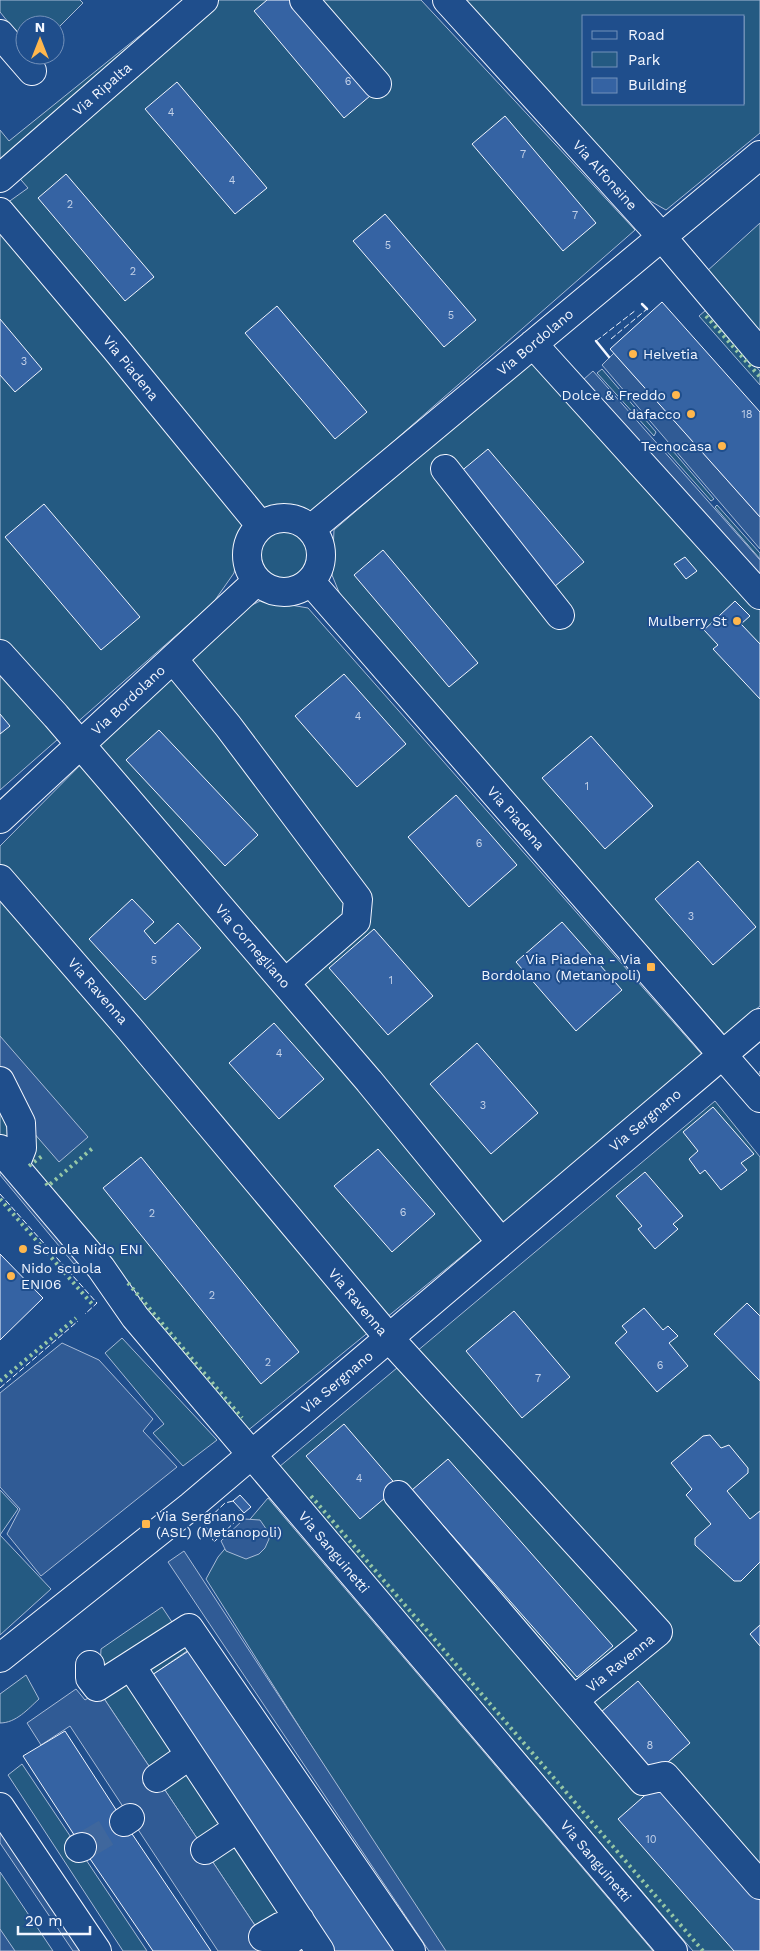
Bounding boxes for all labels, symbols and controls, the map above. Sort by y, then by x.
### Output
north arrow [15,15,65,65]
legend [582,15,745,105]
text: N [35,19,45,35]
text: Road [628,26,665,44]
text: Park [628,51,661,69]
street label: Via Ripalta [69,59,135,119]
house number: 6 [345,75,352,88]
text: Building [628,76,686,94]
house number: 4 [168,106,175,119]
street label: Via Alfonsine [569,137,641,213]
house number: 7 [520,148,526,161]
house number: 4 [229,174,236,187]
house number: 2 [67,198,73,211]
house number: 7 [572,209,578,222]
house number: 5 [385,239,391,252]
house number: 2 [130,265,136,278]
street label: Via Bordolano [494,305,576,379]
house number: 5 [448,309,454,322]
street label: Via Piadena [100,332,162,404]
place label: Helvetia [643,346,698,362]
marker: Helvetia [627,348,639,360]
house number: 3 [21,355,27,368]
place label: Dolce & Freddo [562,387,666,403]
marker: Dolce & Freddo [670,389,682,401]
place label: dafacco [627,406,681,422]
marker: dafacco [685,408,697,420]
house number: 18 [741,408,753,421]
place label: Tecnocasa [641,438,712,454]
marker: Tecnocasa [716,440,728,452]
place label: Mulberry St [647,613,727,629]
marker: Mulberry St [731,615,743,627]
street label: Via Bordolano [88,662,168,738]
house number: 4 [355,710,362,723]
house number: 1 [585,780,589,793]
street label: Via Piadena [484,783,548,853]
house number: 6 [476,837,483,850]
street label: Via Cornegliano [212,901,294,991]
house number: 3 [688,910,694,923]
place label: Via Piadena - Via Bordolano (Metanopoli) [481,951,641,983]
house number: 5 [151,954,157,967]
street label: Via Ravenna [65,955,131,1028]
marker: Via Piadena - Via Bordolano (Metanopoli) [645,961,657,973]
house number: 1 [389,974,393,987]
house number: 4 [276,1047,283,1060]
street label: Via Sergnano [606,1085,684,1155]
house number: 3 [480,1099,486,1112]
house number: 6 [400,1206,407,1219]
house number: 2 [149,1207,155,1220]
place label: Scuola Nido ENI [33,1241,143,1257]
marker: Scuola Nido ENI [17,1243,29,1255]
place label: Nido scuola ENI06 [21,1260,101,1292]
street label: Via Ravenna [325,1265,391,1339]
marker: Nido scuola ENI06 [5,1270,17,1282]
house number: 2 [209,1289,215,1302]
street label: Via Sergnano [298,1347,376,1417]
house number: 2 [265,1356,271,1369]
house number: 6 [657,1359,664,1372]
house number: 7 [535,1372,541,1385]
house number: 4 [356,1472,363,1485]
place label: Via Sergnano (ASL) (Metanopoli) [156,1508,282,1540]
street label: Via Sanguinetti [295,1508,373,1596]
marker: Via Sergnano (ASL) (Metanopoli) [140,1518,152,1530]
street label: Via Ravenna [583,1631,657,1695]
house number: 8 [647,1739,654,1752]
street label: Via Sanguinetti [557,1817,635,1905]
house number: 10 [645,1833,657,1846]
scale bar [18,1904,90,1936]
text: 20 m [25,1912,63,1930]

